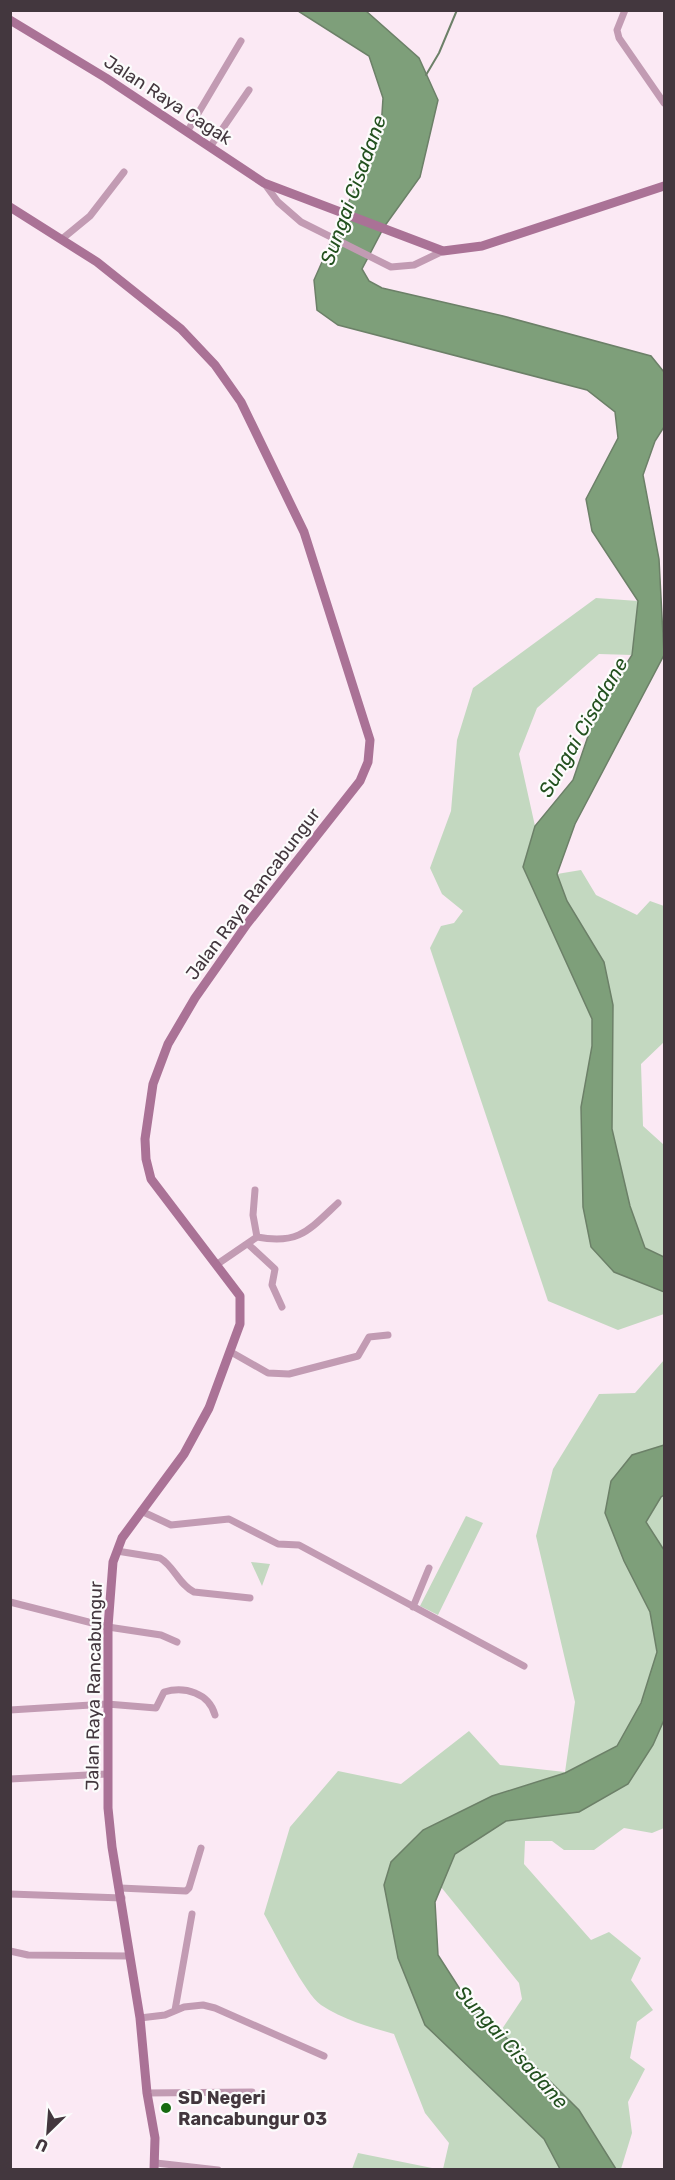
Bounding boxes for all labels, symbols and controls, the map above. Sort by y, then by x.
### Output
street label: Jalan Raya Cagak [100,50,237,150]
water label: Sungai Cisadane [315,112,391,268]
water label: Sungai Cisadane [533,653,633,801]
street label: Jalan Raya Rancabungur [181,804,325,984]
street label: Jalan Raya Rancabungur [81,1581,107,1791]
water label: Sungai Cisadane [451,1981,573,2113]
place label: SD Negeri Rancabungur 03 [178,2087,327,2130]
marker: SD Negeri Rancabungur 03 [159,2101,173,2115]
north arrow [18,2102,78,2162]
text: U [33,2134,51,2156]

